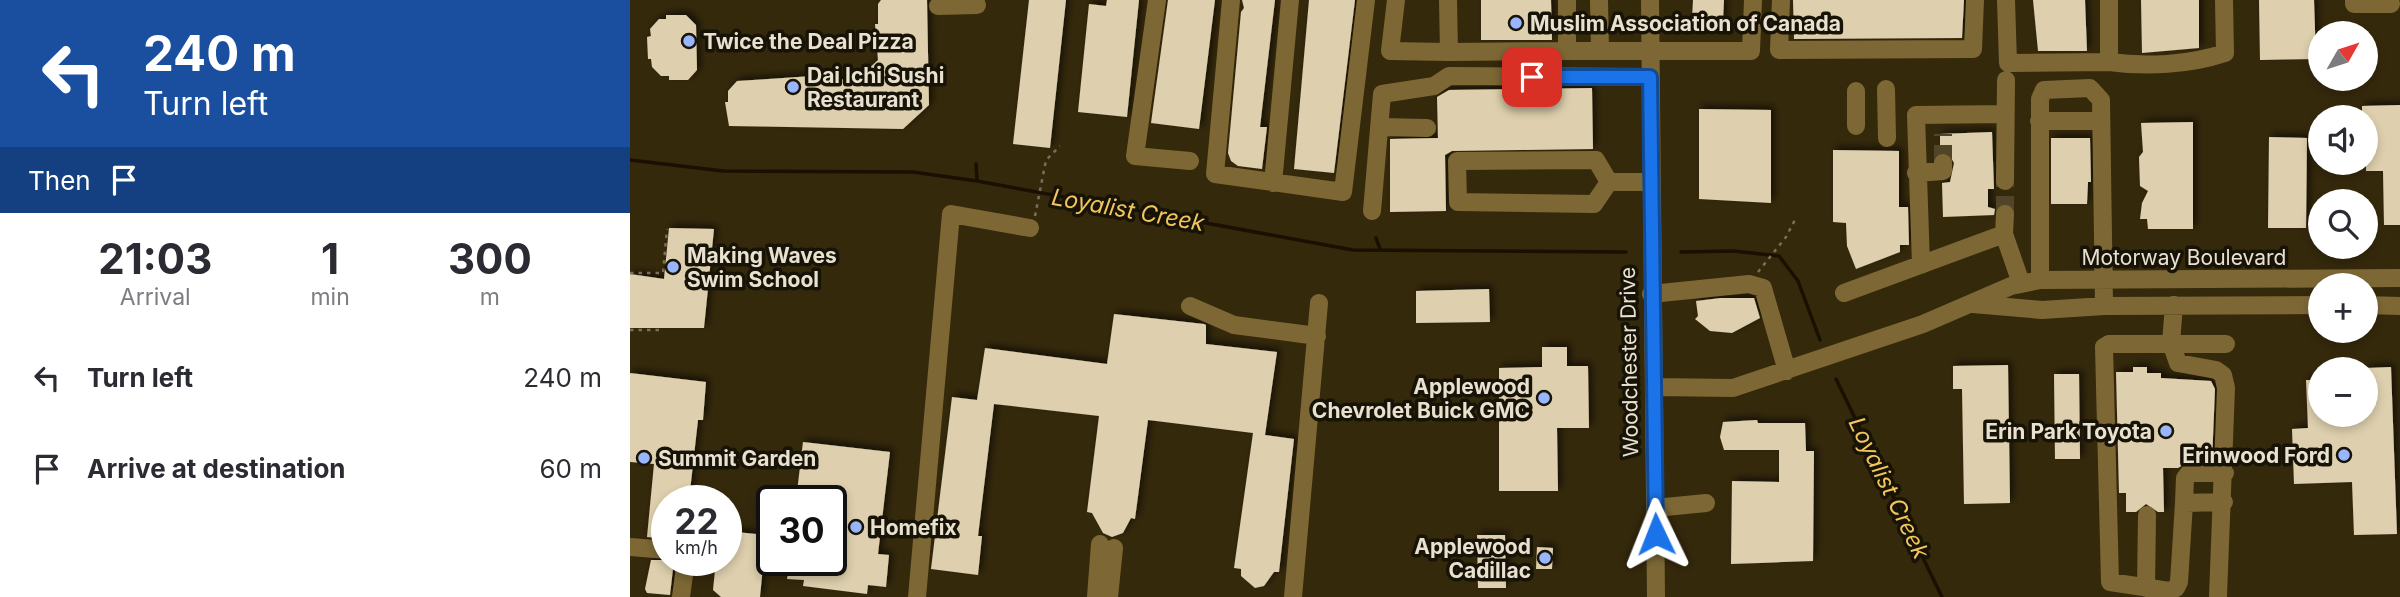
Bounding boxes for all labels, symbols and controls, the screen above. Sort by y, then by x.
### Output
place label: Muslim Association of Canada [1530,11,1841,36]
marker: Muslim Association of Canada [1508,15,1524,31]
north arrow [2308,21,2378,91]
map controls [2308,21,2378,427]
text: 240 m [143,24,296,83]
icon: left [28,28,119,119]
place label: Twice the Deal Pizza [703,29,914,54]
marker: Twice the Deal Pizza [681,33,697,49]
pin [1502,47,1562,107]
icon: arrive [1513,58,1551,96]
place label: Dai Ichi Sushi Restaurant [807,63,944,112]
marker: Dai Ichi Sushi Restaurant [785,79,801,95]
text: Turn left [143,84,268,123]
button: sound [2308,105,2378,175]
icon: arrive [105,161,143,199]
text: Then [28,165,91,196]
water label: Loyalist Creek [1050,183,1207,237]
button: search [2308,189,2378,259]
text: 21:03 [98,233,212,284]
text: 1 [321,233,339,284]
text: 300 [448,233,532,284]
place label: Making Waves Swim School [687,243,837,292]
street label: Motorway Boulevard [2082,245,2286,270]
marker: Making Waves Swim School [665,259,681,275]
street label: Woodchester Drive [1615,267,1643,457]
button: + [2308,273,2378,343]
text: Arrival [120,283,191,311]
text: min [310,283,350,311]
text: m [480,283,500,311]
button: − [2308,357,2378,427]
icon: left [28,359,66,397]
text: Turn left [87,362,193,393]
text: 240 m [523,362,602,393]
place label: Applewood Chevrolet Buick GMC [1312,374,1530,423]
marker: Applewood Chevrolet Buick GMC [1536,390,1552,406]
water label: Loyalist Creek [1843,412,1936,564]
place label: Erin Park Toyota [1985,419,2152,444]
marker: Erin Park Toyota [2158,423,2174,439]
place label: Erinwood Ford [2182,443,2330,468]
place label: Summit Garden [658,446,816,471]
marker: Erinwood Ford [2336,447,2352,463]
icon: arrive [28,450,66,488]
marker: Summit Garden [636,450,652,466]
text: Arrive at destination [87,453,346,484]
text: 60 m [539,453,602,484]
speed limit sign: 30 [756,485,847,576]
position arrow [1619,497,1693,571]
text: 22 [674,500,719,542]
place label: Homefix [870,515,957,540]
marker: Homefix [848,519,864,535]
place label: Applewood Cadillac [1414,534,1531,583]
text: km/h [675,537,718,558]
marker: Applewood Cadillac [1537,550,1553,566]

